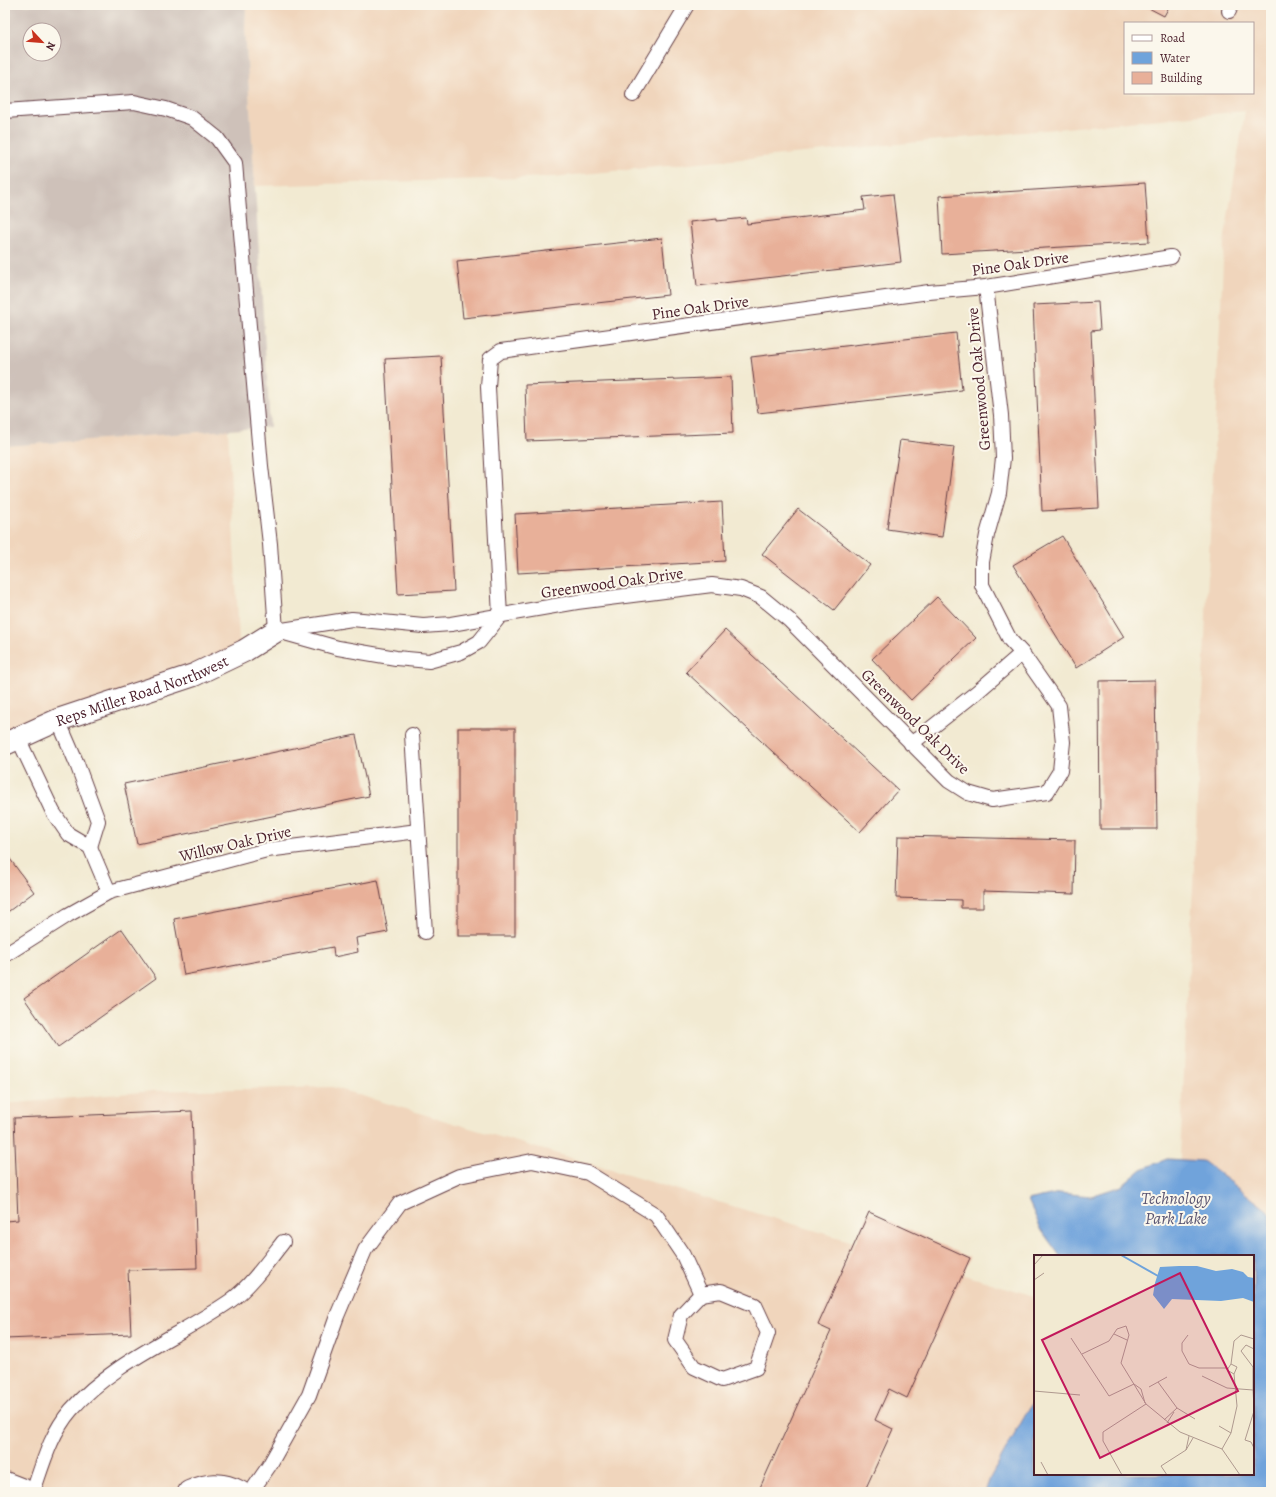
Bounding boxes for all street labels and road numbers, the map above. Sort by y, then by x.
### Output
street label: Pine Oak Drive [970,246,1070,282]
street label: Pine Oak Drive [650,290,750,326]
street label: Greenwood Oak Drive [962,307,996,451]
street label: Greenwood Oak Drive [540,562,685,604]
street label: Reps Miller Road Northwest [53,650,232,732]
street label: Greenwood Oak Drive [856,664,975,779]
street label: Willow Oak Drive [176,820,293,868]

